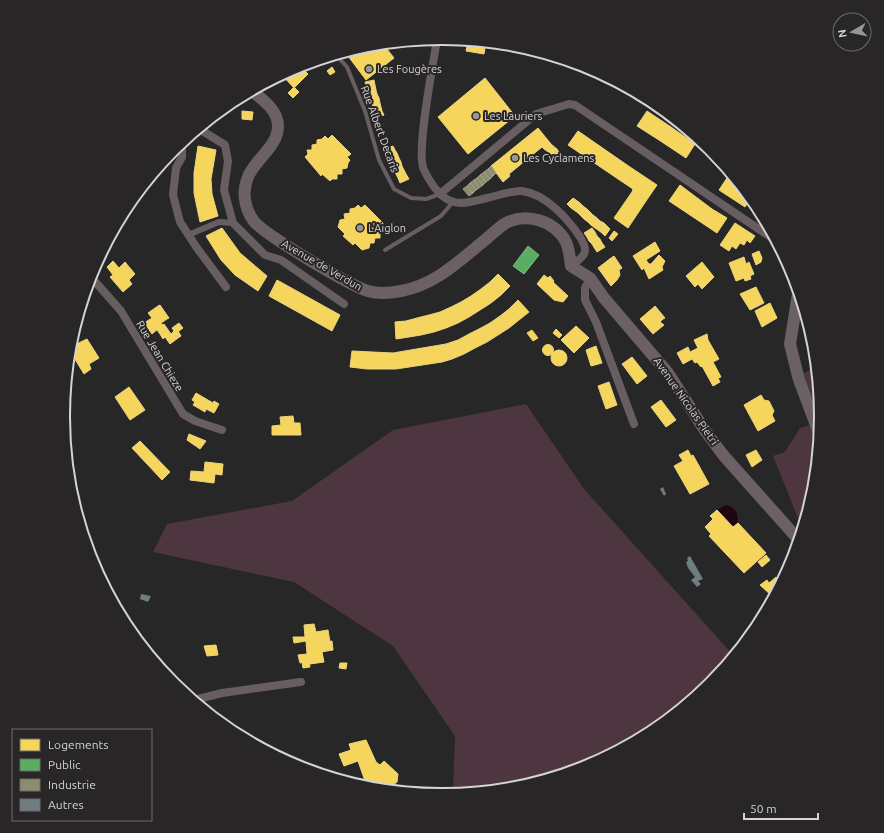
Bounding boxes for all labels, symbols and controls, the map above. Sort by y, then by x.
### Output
north arrow [832,12,872,52]
text: N [836,29,849,39]
place label: Les Fougères [377,63,442,75]
marker: Les Fougères [364,64,374,74]
street label: Rue Albert Decaris [359,84,401,174]
place label: Les Lauriers [484,110,543,122]
marker: Les Lauriers [471,111,481,121]
place label: Les Cyclamens [523,152,595,164]
marker: Les Cyclamens [510,153,520,163]
place label: L'Aiglon [368,222,406,234]
marker: L'Aiglon [355,223,365,233]
street label: Avenue de Verdun [280,237,364,293]
street label: Rue Jean Chieze [134,318,186,394]
street label: Avenue Nicolas Pietri [651,355,721,447]
legend [12,729,152,821]
text: Logements [48,738,108,751]
text: Public [48,758,81,771]
text: Industrie [48,778,96,791]
scale bar [744,795,818,821]
text: Autres [48,798,84,811]
text: 50 m [750,802,777,815]

